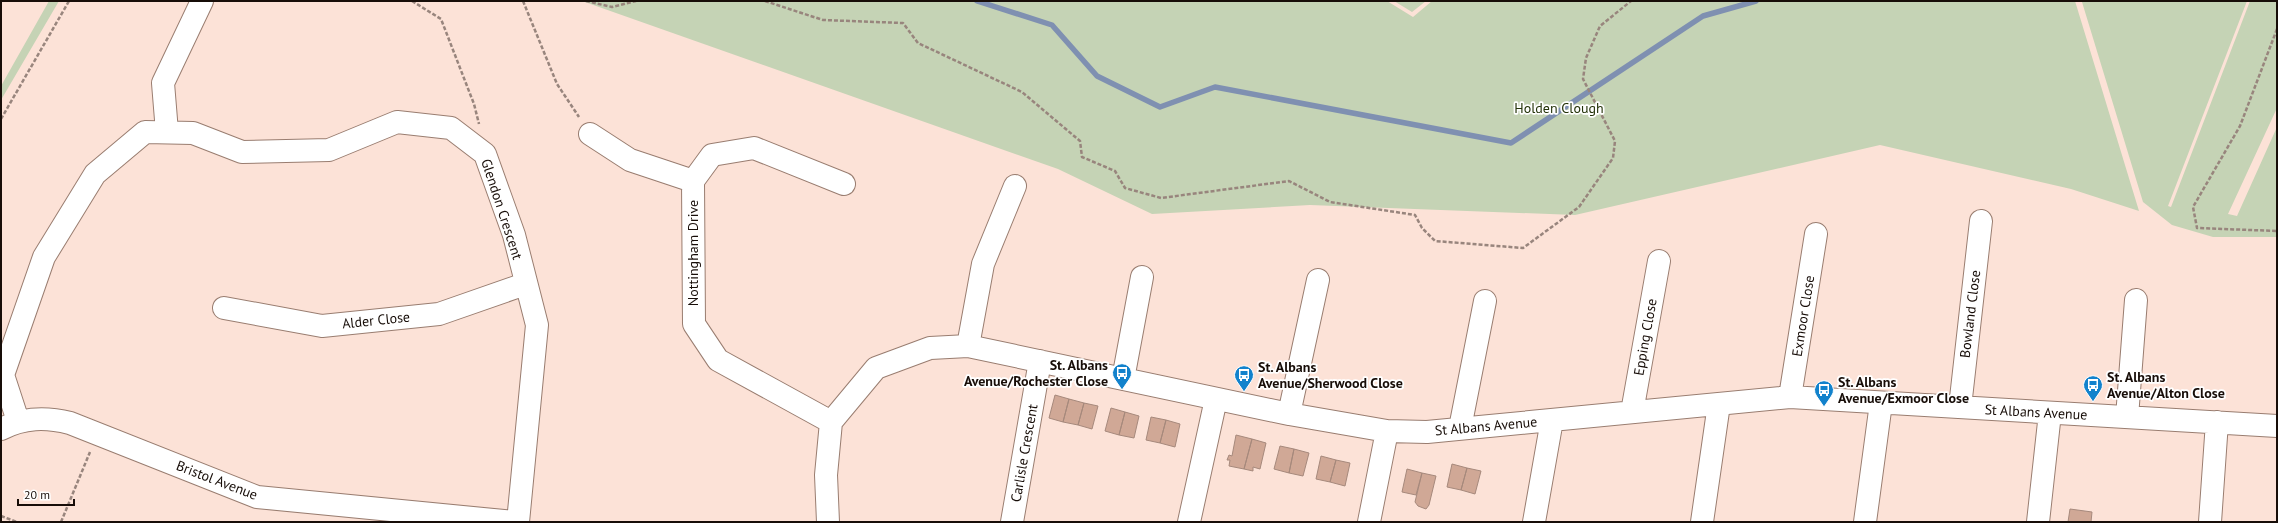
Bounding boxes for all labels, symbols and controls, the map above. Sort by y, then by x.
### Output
park label: Holden Clough [1514,99,1604,117]
street label: Glendon Crescent [477,156,527,262]
street label: Nottingham Drive [684,200,702,306]
street label: Bowland Close [1956,269,1984,359]
street label: Exmoor Close [1788,274,1818,358]
street label: Epping Close [1629,297,1661,377]
street label: Alder Close [341,307,411,333]
place label: St. Albans Avenue/Rochester Close [964,356,1108,390]
place label: St. Albans Avenue/Sherwood Close [1258,358,1403,392]
bus stop icon: St. Albans Avenue/Rochester Close [1111,362,1133,390]
bus stop icon: St. Albans Avenue/Sherwood Close [1233,364,1255,392]
place label: St. Albans Avenue/Alton Close [2107,368,2225,402]
place label: St. Albans Avenue/Exmoor Close [1838,373,1969,407]
bus stop icon: St. Albans Avenue/Alton Close [2082,374,2104,402]
bus stop icon: St. Albans Avenue/Exmoor Close [1813,379,1835,407]
street label: St Albans Avenue [1984,400,2088,424]
street label: Carlisle Crescent [1007,402,1042,503]
street label: St Albans Avenue [1434,413,1538,439]
street label: Bristol Avenue [174,456,260,504]
scale bar [18,481,74,507]
text: 20 m [24,487,50,502]

